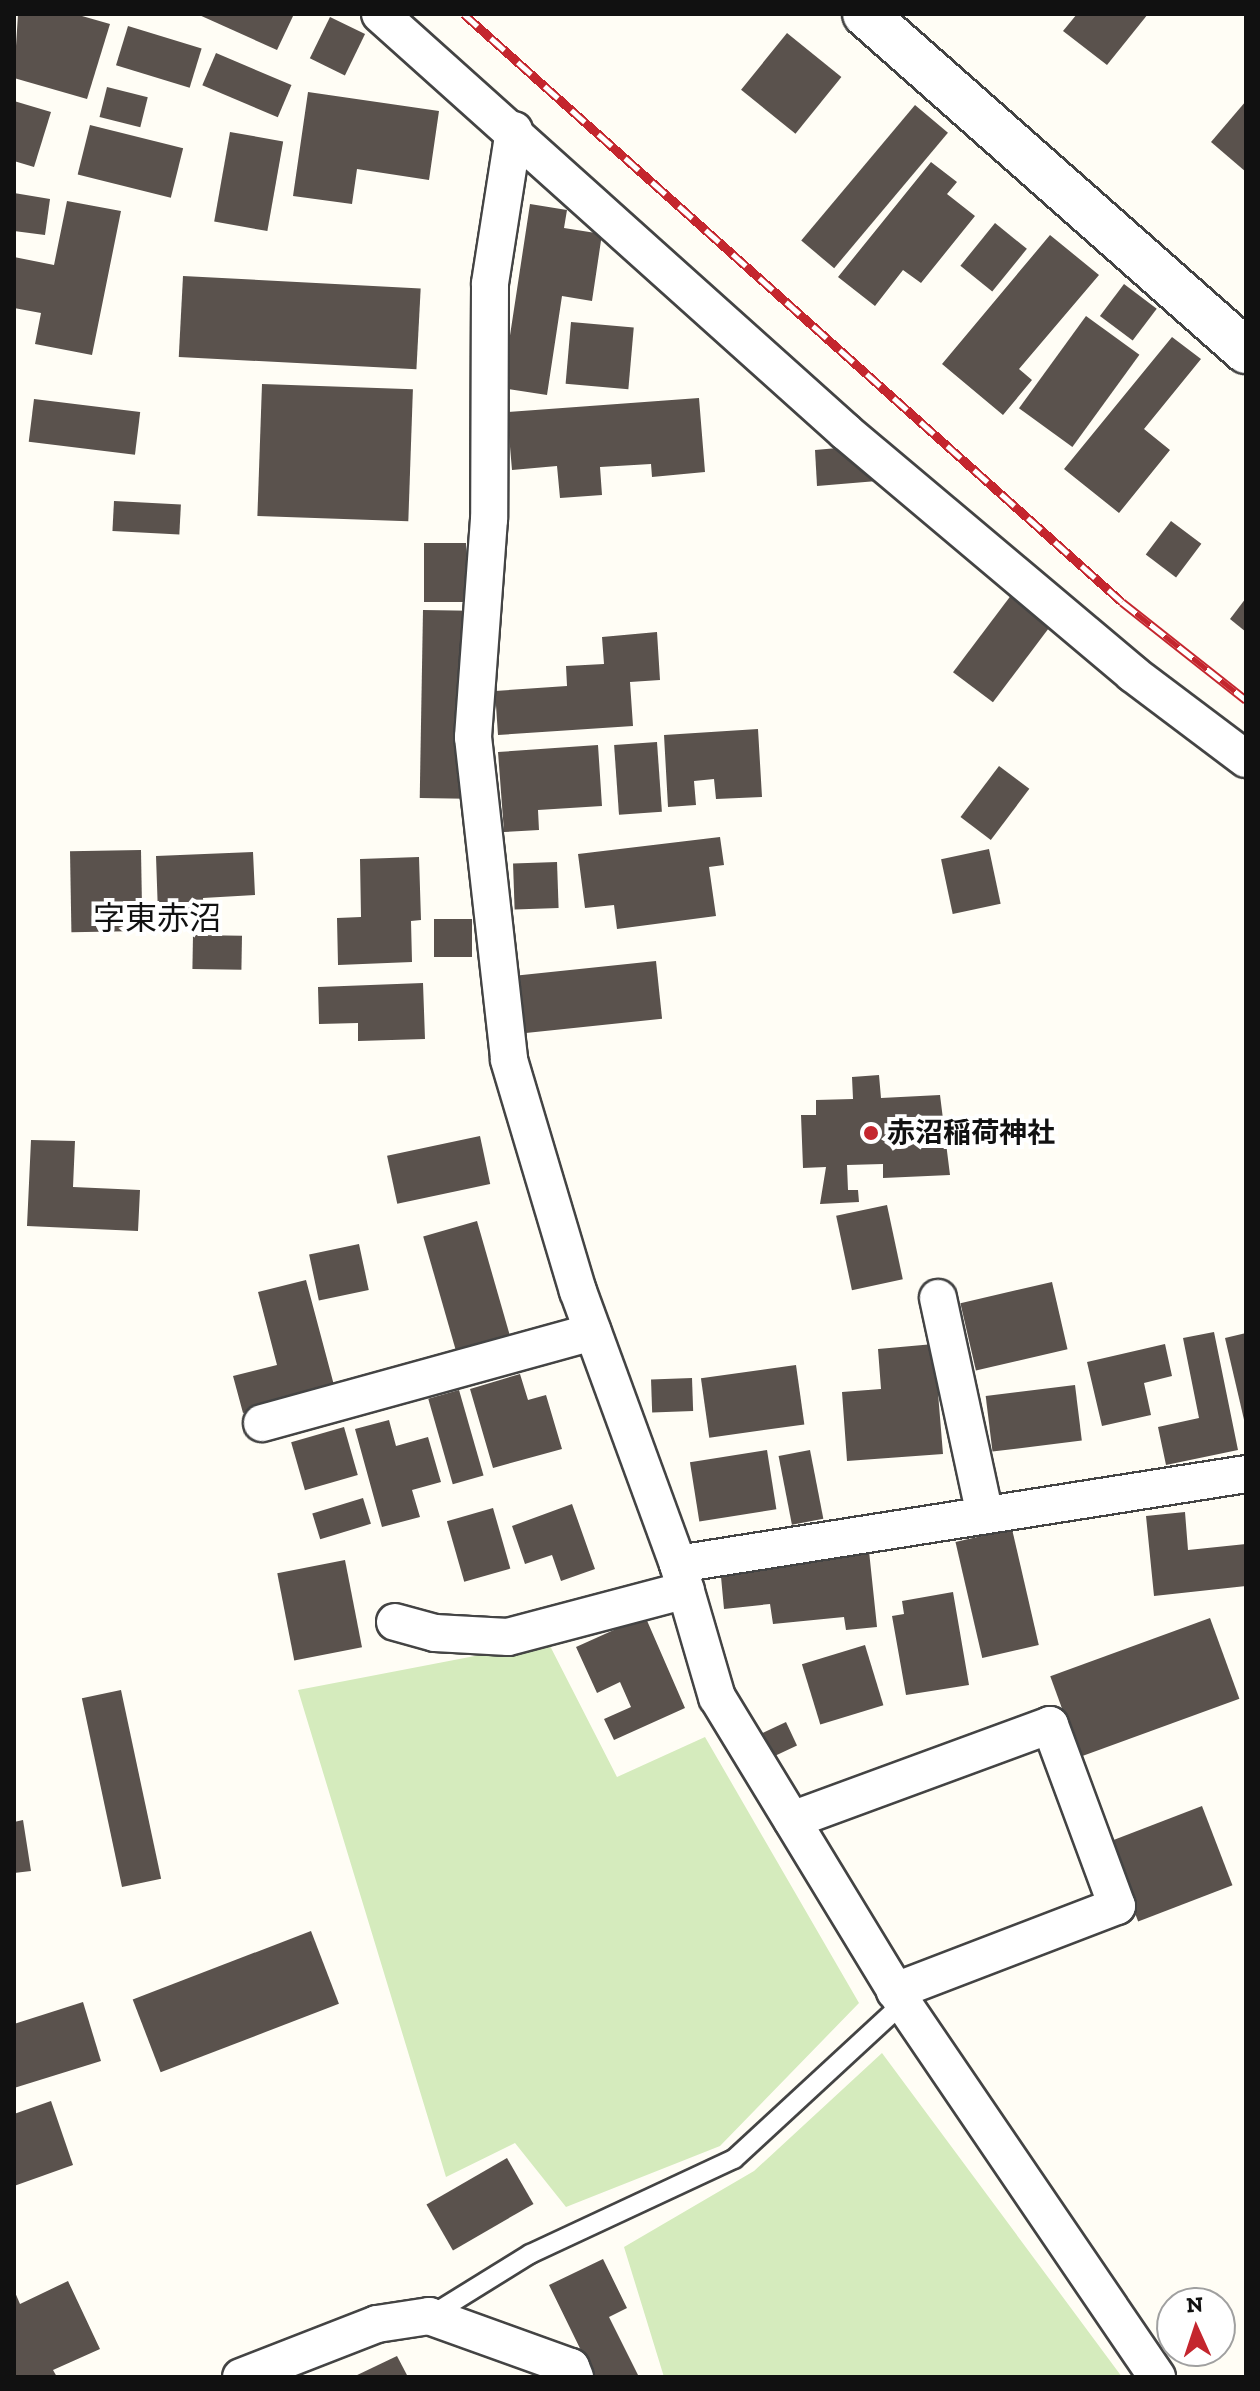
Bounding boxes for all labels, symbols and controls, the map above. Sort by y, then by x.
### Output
district label: 字東赤沼 [93,899,221,937]
place label: 赤沼稲荷神社 [887,1116,1055,1150]
marker: 赤沼稲荷神社 [862,1124,880,1142]
north arrow [1156,2287,1236,2367]
text: N [1186,2291,1204,2318]

